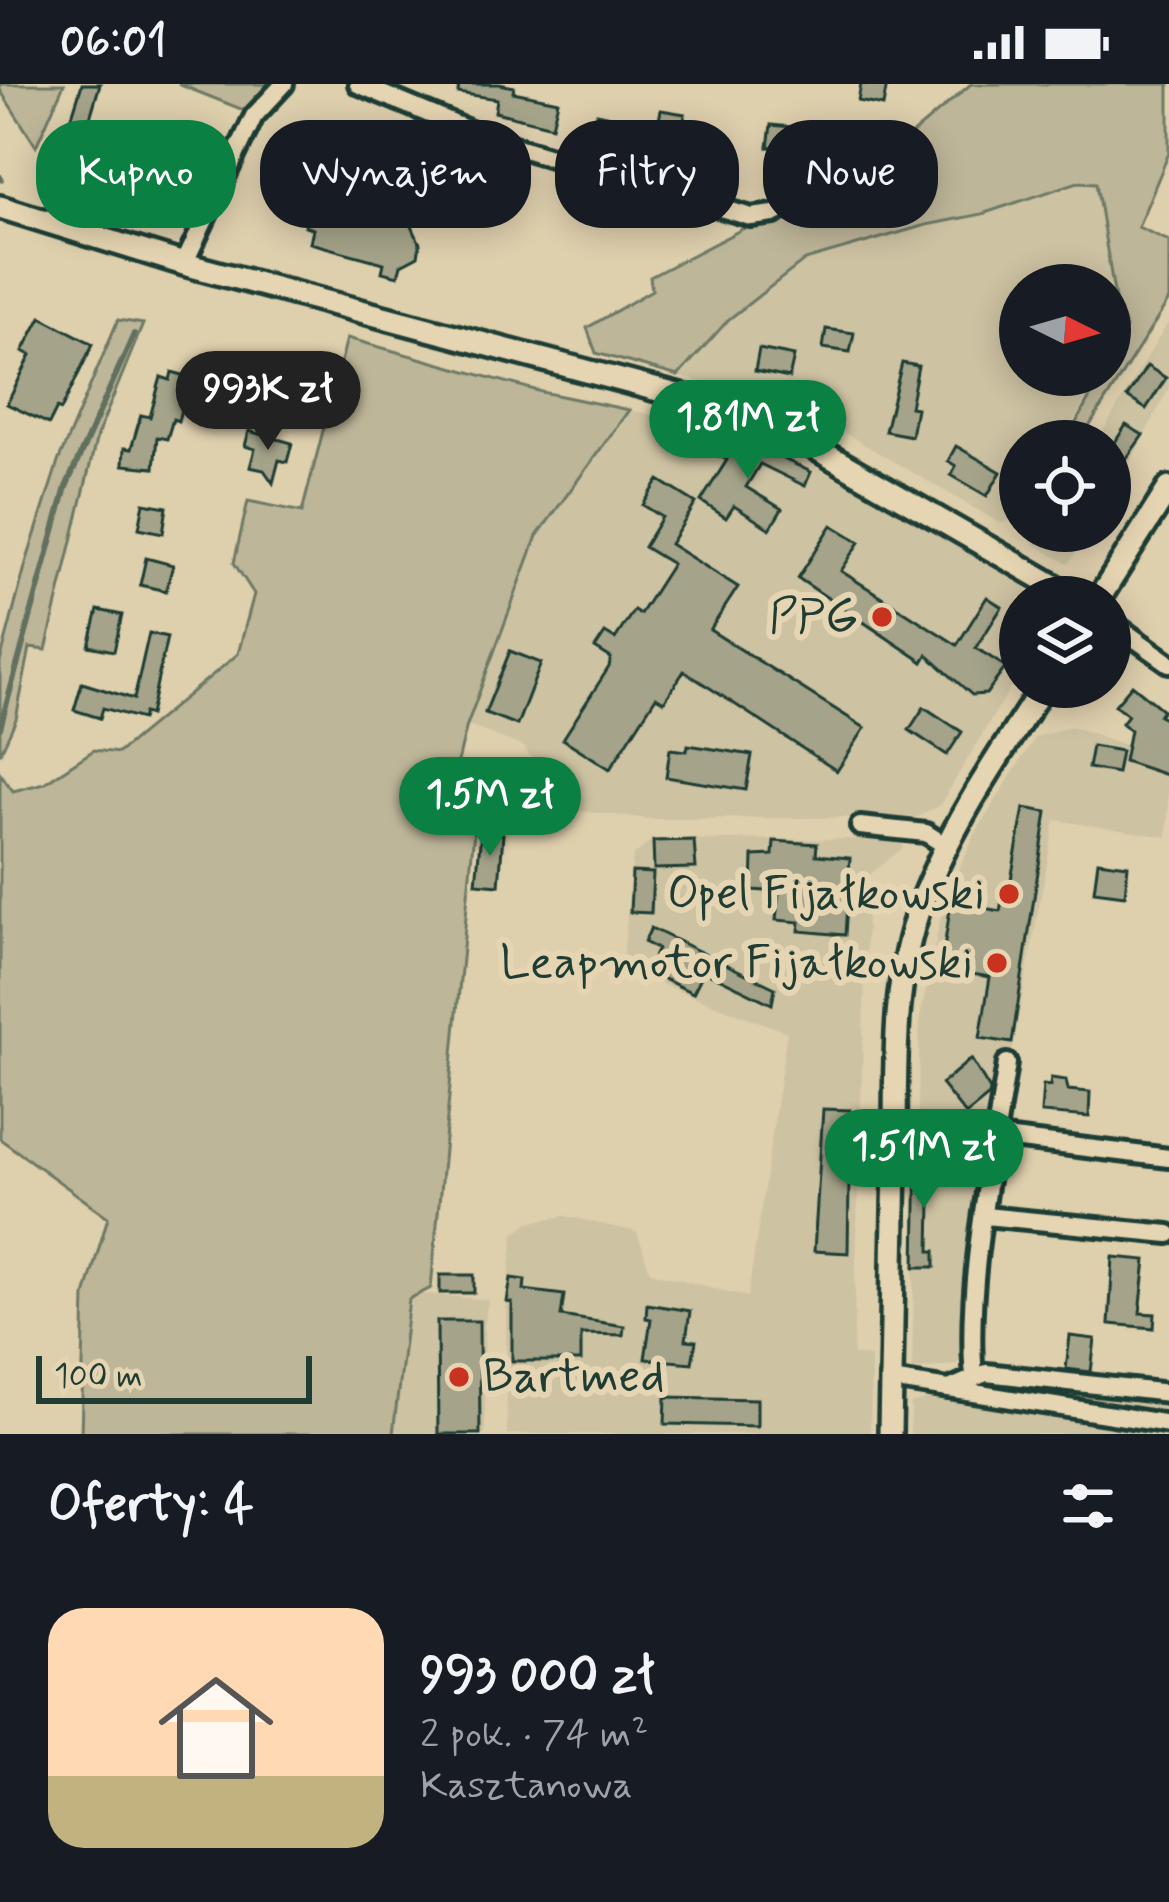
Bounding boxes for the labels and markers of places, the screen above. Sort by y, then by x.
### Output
pin: 993K zł [157,351,379,453]
pin: 1.81M zł [624,380,872,482]
place label: PPG [769,586,858,649]
marker: PPG [869,604,895,630]
pin: 1.5M zł [379,757,601,859]
place label: Opel Fijałkowski [667,863,985,926]
marker: Opel Fijałkowski [996,881,1022,907]
place label: Leapmotor Fijałkowski [500,932,973,995]
marker: Leapmotor Fijałkowski [984,950,1010,976]
pin: 1.51M zł [800,1109,1048,1211]
place label: Bartmed [483,1346,665,1409]
marker: Bartmed [446,1364,472,1390]

